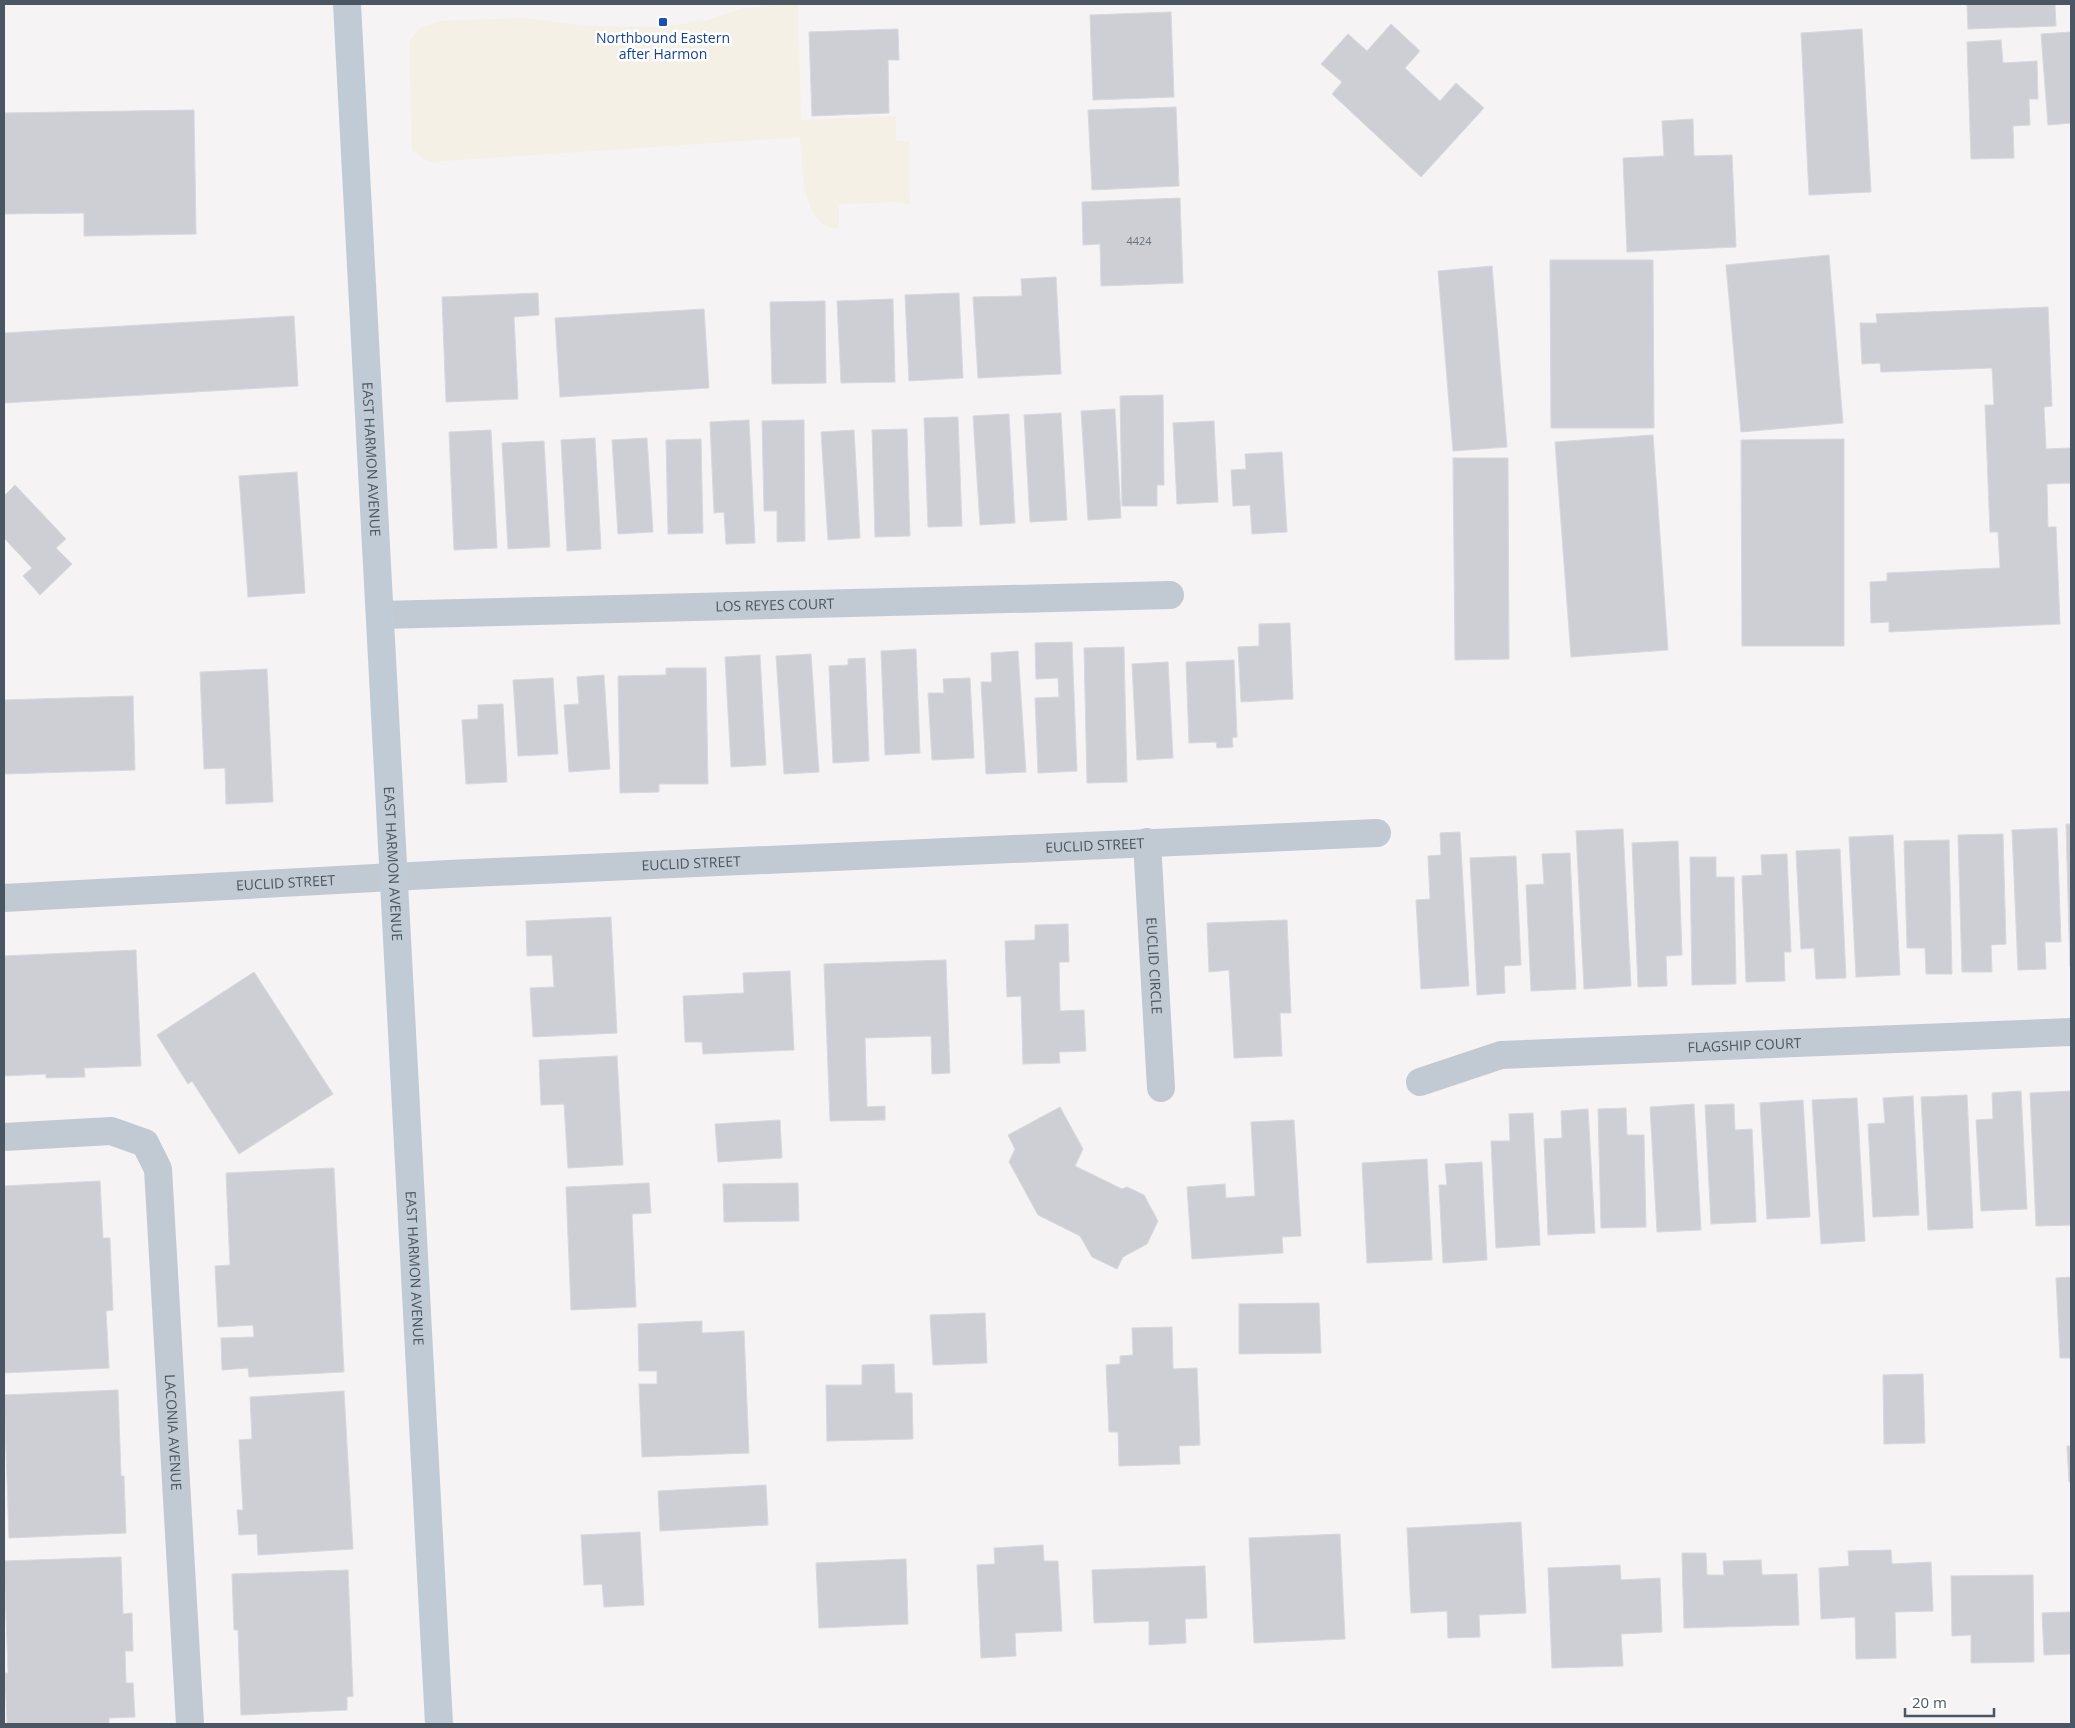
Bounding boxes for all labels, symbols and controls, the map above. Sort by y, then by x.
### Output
marker: Northbound Eastern after Harmon [657,16,669,28]
place label: Northbound Eastern after Harmon [596,28,730,63]
house number: 4424 [1126,233,1152,248]
street label: EAST HARMON AVENUE [358,382,385,537]
street label: LOS REYES COURT [715,593,835,616]
street label: EAST HARMON AVENUE [380,786,407,942]
street label: EUCLID STREET [1045,833,1145,857]
street label: EUCLID STREET [641,851,741,874]
street label: EUCLID STREET [236,870,336,894]
street label: EUCLID CIRCLE [1142,917,1167,1015]
street label: FLAGSHIP COURT [1687,1033,1802,1056]
street label: EAST HARMON AVENUE [402,1190,429,1346]
street label: LACONIA AVENUE [161,1374,187,1491]
scale bar [1905,1686,1994,1718]
text: 20 m [1912,1692,1947,1712]

